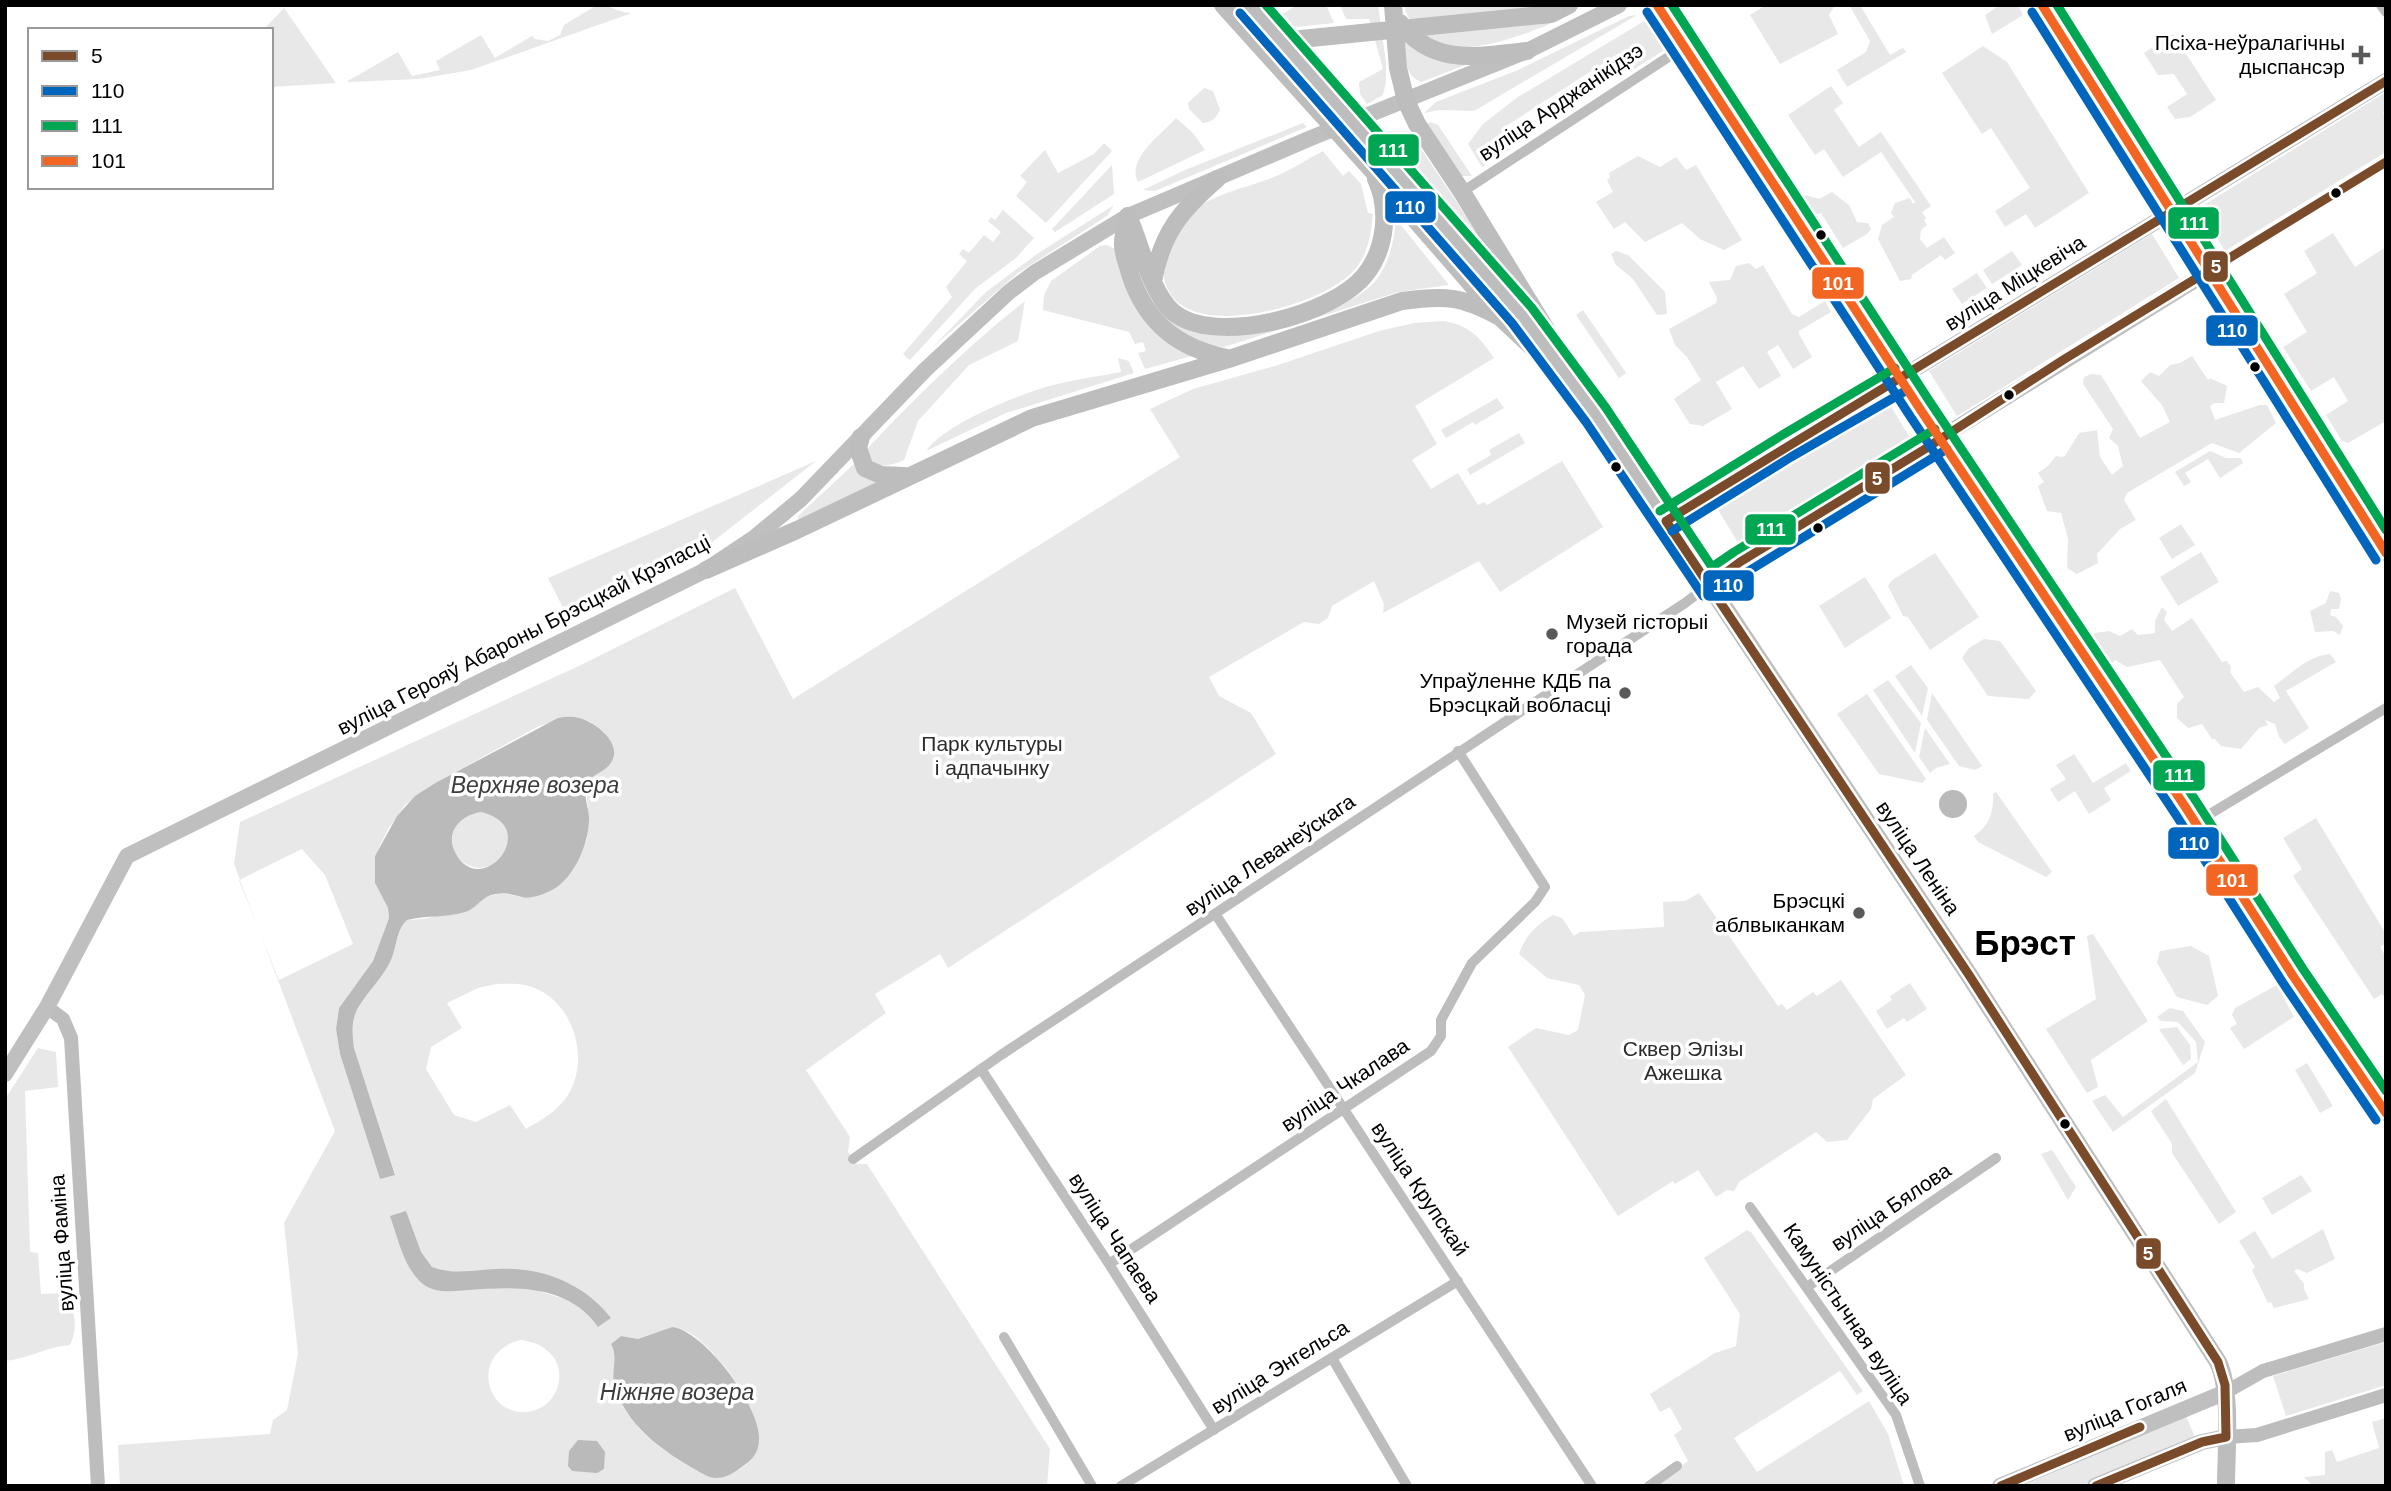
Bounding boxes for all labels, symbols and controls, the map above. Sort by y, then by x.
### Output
legend [28,28,273,189]
place label: Псіха-неўралагічны дыспансэр [2155,31,2345,78]
street label: вуліца Арджанікідзэ [1474,38,1647,165]
text: 5 [91,44,103,67]
marker: Псіха-неўралагічны дыспансэр [2351,45,2371,65]
text: 110 [91,79,124,102]
text: 111 [91,114,123,137]
line badge: 111 [1367,133,1420,167]
text: 111 [1378,140,1408,161]
text: 101 [91,149,126,172]
unlabelled marker [2329,186,2343,200]
line badge: 110 [1384,190,1437,224]
text: 110 [1395,197,1425,218]
line badge: 111 [2167,206,2220,240]
text: 111 [2179,213,2209,234]
unlabelled marker [1814,228,1828,242]
street label: вуліца Міцкевіча [1940,230,2089,335]
line badge: 5 [2202,250,2229,283]
text: 5 [2211,256,2222,277]
line badge: 101 [1811,266,1865,300]
text: 101 [1822,273,1854,294]
line badge: 110 [2205,314,2259,347]
text: 110 [2217,320,2247,341]
unlabelled marker [2248,360,2262,374]
unlabelled marker [2002,388,2016,402]
unlabelled marker [1609,460,1623,474]
line badge: 5 [1864,461,1891,495]
text: 5 [1872,468,1883,489]
line badge: 111 [1744,513,1797,546]
text: 111 [1756,519,1786,540]
unlabelled marker [1811,521,1825,535]
street label: вуліца Герояў Абароны Брэсцкай Крэпасці [333,530,714,739]
line badge: 110 [1702,569,1755,602]
text: 110 [1713,575,1743,596]
place label: Музей гісторыі горада [1566,610,1708,657]
marker: Музей гісторыі горада [1544,626,1560,642]
place label: Упраўленне КДБ па Брэсцкай вобласці [1420,669,1611,716]
marker: Упраўленне КДБ па Брэсцкай вобласці [1617,685,1633,701]
park label: Парк культуры і адпачынку [921,732,1063,779]
line badge: 111 [2152,759,2206,792]
text: 111 [2164,765,2194,786]
water label: Верхняе возера [451,772,619,798]
street label: вуліца Леванеўскага [1180,789,1359,920]
street label: вуліца Леніна [1872,796,1965,919]
line badge: 110 [2167,826,2220,860]
text: 110 [2179,833,2209,854]
line badge: 101 [2205,863,2259,897]
text: 101 [2216,870,2248,891]
place label: Брэсцкі аблвыканкам [1715,889,1845,936]
marker: Брэсцкі аблвыканкам [1851,905,1867,921]
district label: Брэст [1974,923,2076,962]
street label: вуліца Чкалава [1277,1033,1413,1136]
park label: Сквер Элізы Ажешка [1623,1037,1743,1084]
street label: вуліца Крупскай [1367,1117,1474,1260]
unlabelled marker [2058,1117,2072,1131]
street label: вуліца Бялова [1827,1158,1955,1255]
street label: вуліца Чапаева [1065,1168,1166,1307]
street label: вуліца Фаміна [45,1173,78,1312]
street label: Камуністычная вуліца [1779,1219,1918,1409]
line badge: 5 [2135,1237,2162,1270]
text: 5 [2143,1243,2154,1264]
street label: вуліца Энгельса [1207,1315,1353,1418]
street label: вуліца Гогаля [2060,1373,2190,1446]
water label: Ніжняе возера [600,1379,754,1405]

